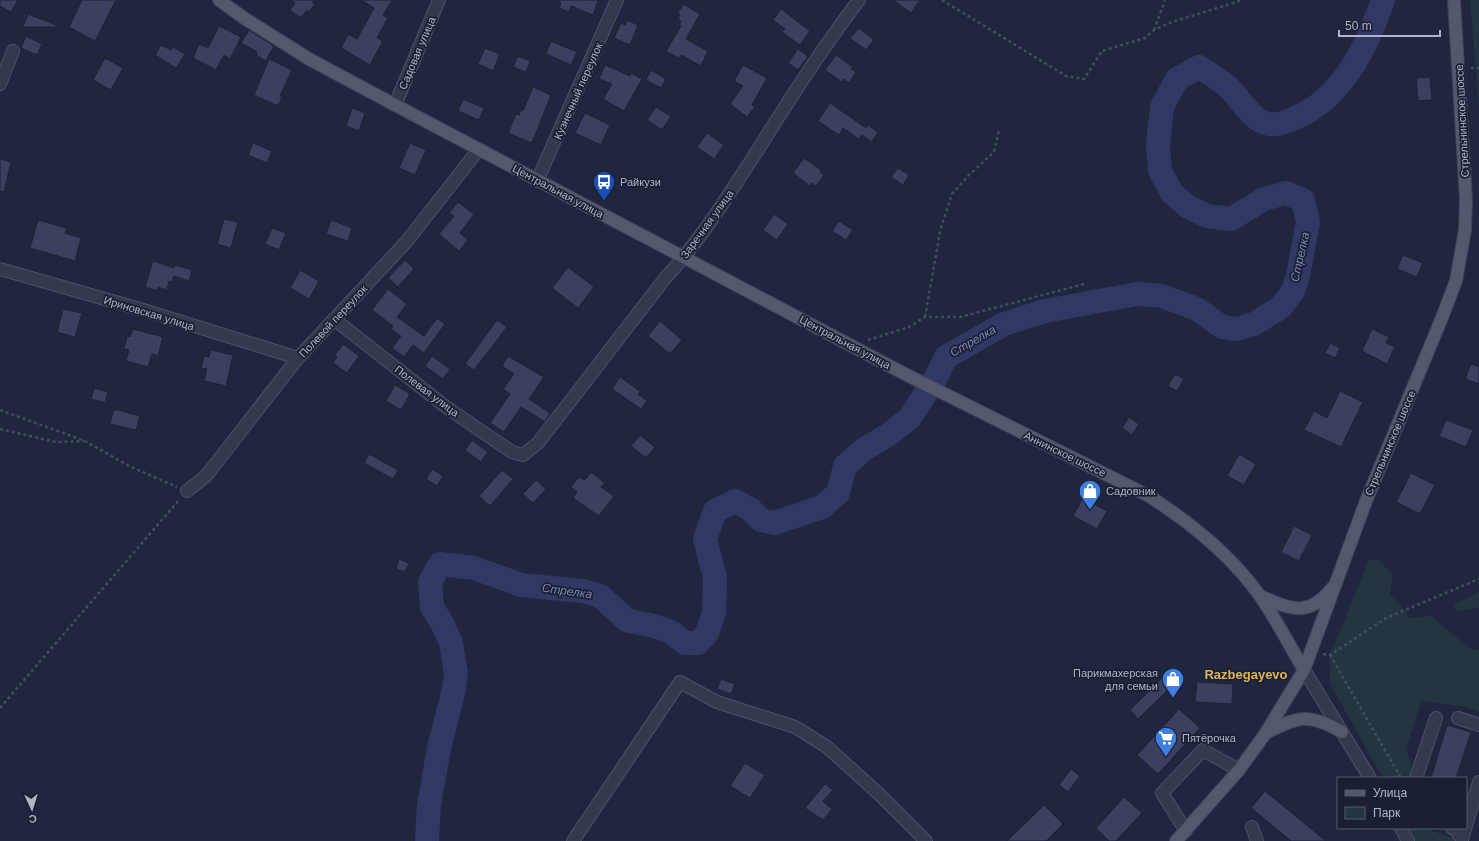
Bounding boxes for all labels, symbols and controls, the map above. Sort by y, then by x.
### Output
scale bar [1339,12,1440,38]
street label: Садовая улица [396,14,438,91]
text: 50 m [1345,19,1372,33]
street label: Кузнечный переулок [551,41,605,141]
street label: Стрельнинское шоссе [1453,64,1471,178]
street label: Центральная улица [511,162,606,220]
bus stop icon: Райкузи [591,169,617,202]
place label: Райкузи [620,176,661,188]
street label: Заречная улица [678,187,736,261]
water label: Стрелка [1287,230,1313,283]
street label: Полевой переулок [296,282,370,360]
street label: Ириновская улица [102,294,197,333]
street label: Центральная улица [798,313,893,371]
water label: Стрелка [948,322,999,360]
street label: Полевая улица [392,363,462,420]
street label: Стрельнинское шоссе [1362,389,1418,497]
street label: Аннинское шоссе [1022,429,1108,479]
shop icon: Садовник [1077,478,1103,511]
place label: Садовник [1106,485,1156,497]
water label: Стрелка [541,581,593,601]
shop icon: Парикмахерская для семьи [1160,666,1186,699]
place label: Парикмахерская для семьи [1073,667,1158,692]
district label: Razbegayevo [1204,667,1288,682]
supermarket icon: Пятёрочка [1153,725,1179,758]
place label: Пятёрочка [1182,732,1237,744]
legend [1337,777,1467,829]
text: Улица [1373,786,1407,800]
north arrow [12,789,52,829]
text: Парк [1373,806,1401,820]
text: С [28,813,37,825]

